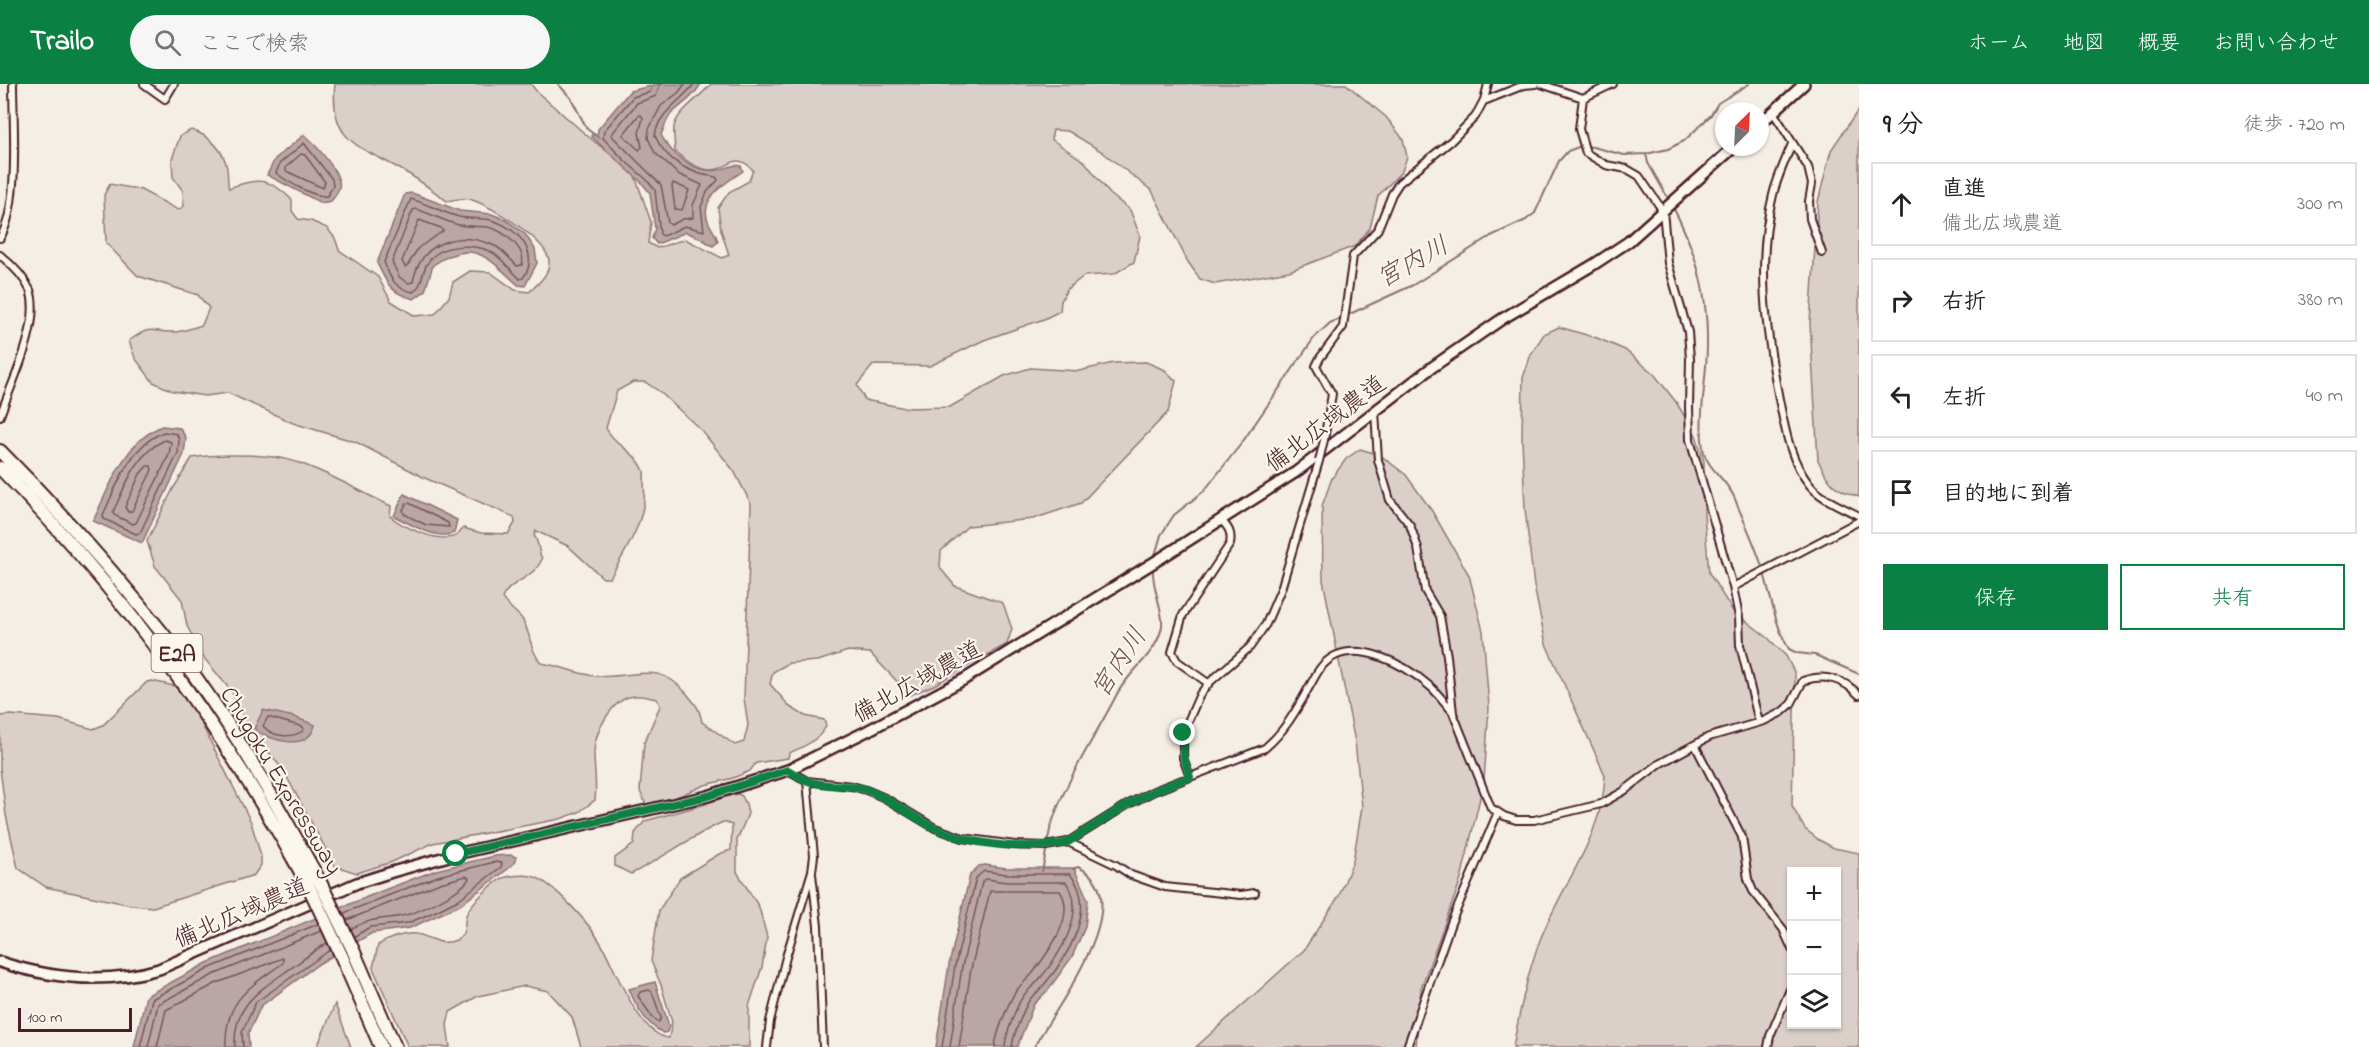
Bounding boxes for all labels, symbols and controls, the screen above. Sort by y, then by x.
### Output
search box [130,15,550,69]
text: Trailo [30,22,94,63]
icon: search [151,26,184,59]
text: ここで検索 [199,29,309,61]
text: ホーム [1968,29,2030,59]
text: 地図 [2063,29,2105,59]
text: 概要 [2138,29,2180,59]
text: お問い合わせ [2213,29,2339,59]
north arrow [1715,102,1769,156]
text: 9 分 [1883,107,1923,145]
text: 徒歩 · 720 m [2243,111,2345,140]
text: 直進 [1942,174,1986,206]
icon: ahead [1885,188,1918,221]
text: 300 m [2297,190,2343,219]
text: 備北広域農道 [1942,210,2062,239]
water label: 宮内川 [1370,228,1457,299]
icon: right [1885,284,1918,317]
text: 380 m [2298,286,2343,315]
text: 右折 [1942,287,1986,319]
street label: 備北広域農道 [1258,368,1395,482]
icon: left [1885,380,1918,413]
text: 40 m [2306,382,2343,411]
text: 左折 [1942,383,1986,415]
icon: arrive [1885,476,1918,509]
text: 目的地に到着 [1942,479,2074,511]
button: 保存 [1883,564,2108,630]
button: 共有 [2120,564,2345,630]
water label: 宮内川 [1083,621,1158,707]
street label: 備北広域農道 [847,633,990,733]
road number: E2A [152,634,202,672]
street label: Chugoku Expressway [209,681,350,883]
route end [1169,719,1195,745]
route start [442,840,468,866]
map controls [1787,867,1841,1029]
button: + [1787,867,1841,921]
street label: 備北広域農道 [169,870,315,959]
button: − [1787,921,1841,975]
button: layers [1787,975,1841,1029]
scale bar [18,1005,132,1032]
text: 100 m [27,1006,62,1030]

